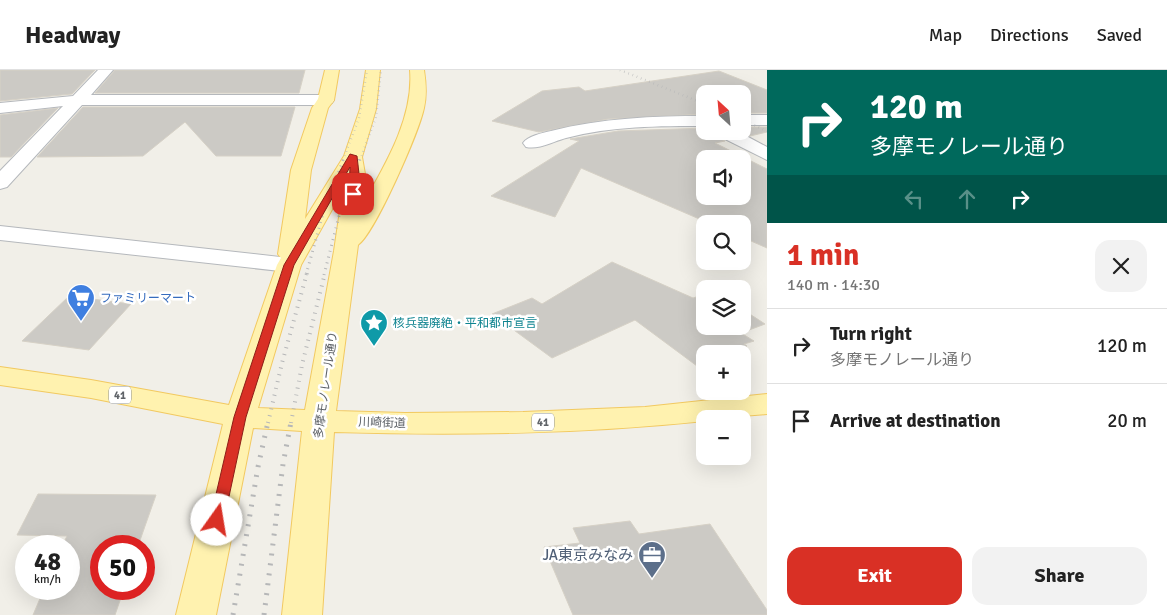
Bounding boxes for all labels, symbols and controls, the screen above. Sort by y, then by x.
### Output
text: Headway [25,20,121,50]
text: Map [929,24,962,46]
text: Directions [990,24,1069,46]
text: Saved [1097,24,1142,46]
north arrow [696,85,751,140]
map controls [696,85,751,465]
text: 120 m [870,85,963,128]
icon: right [787,90,852,155]
text: 多摩モノレール通り [870,133,1068,160]
button: sound [696,150,751,205]
pin [332,173,374,215]
icon: arrive [339,180,367,208]
icon: left [900,185,928,213]
icon: ahead [953,185,981,213]
icon: right [1006,185,1034,213]
button: search [696,215,751,270]
text: 1 min [787,237,859,274]
button: close [1095,240,1147,292]
text: 140 m · 14:30 [787,275,880,295]
button: layers [696,280,751,335]
supermarket icon: ファミリーマート [66,283,96,322]
place label: ファミリーマート [100,291,196,306]
place icon: 核兵器廃絶・平和都市宣言 [359,308,389,347]
place label: 核兵器廃絶・平和都市宣言 [393,316,537,331]
text: Turn right [830,322,912,346]
street label: 多摩モノレール通り [311,330,341,440]
icon: right [787,332,815,360]
text: 120 m [1097,334,1147,358]
button: + [696,345,751,400]
text: 多摩モノレール通り [830,350,974,370]
road number: 41 [109,386,131,404]
icon: arrive [787,407,815,435]
text: Arrive at destination [830,409,1001,433]
text: 20 m [1107,409,1147,433]
button: − [696,410,751,465]
road number: 41 [532,414,554,431]
street label: 川崎街道 [358,415,406,431]
position arrow [190,493,242,545]
speed limit sign: 50 [90,535,155,600]
office icon: JA東京みなみ [637,540,667,579]
text: 48 [34,546,61,577]
place label: JA東京みなみ [542,546,633,564]
button: Exit [787,547,962,605]
button: Share [972,547,1147,605]
text: km/h [34,572,61,587]

